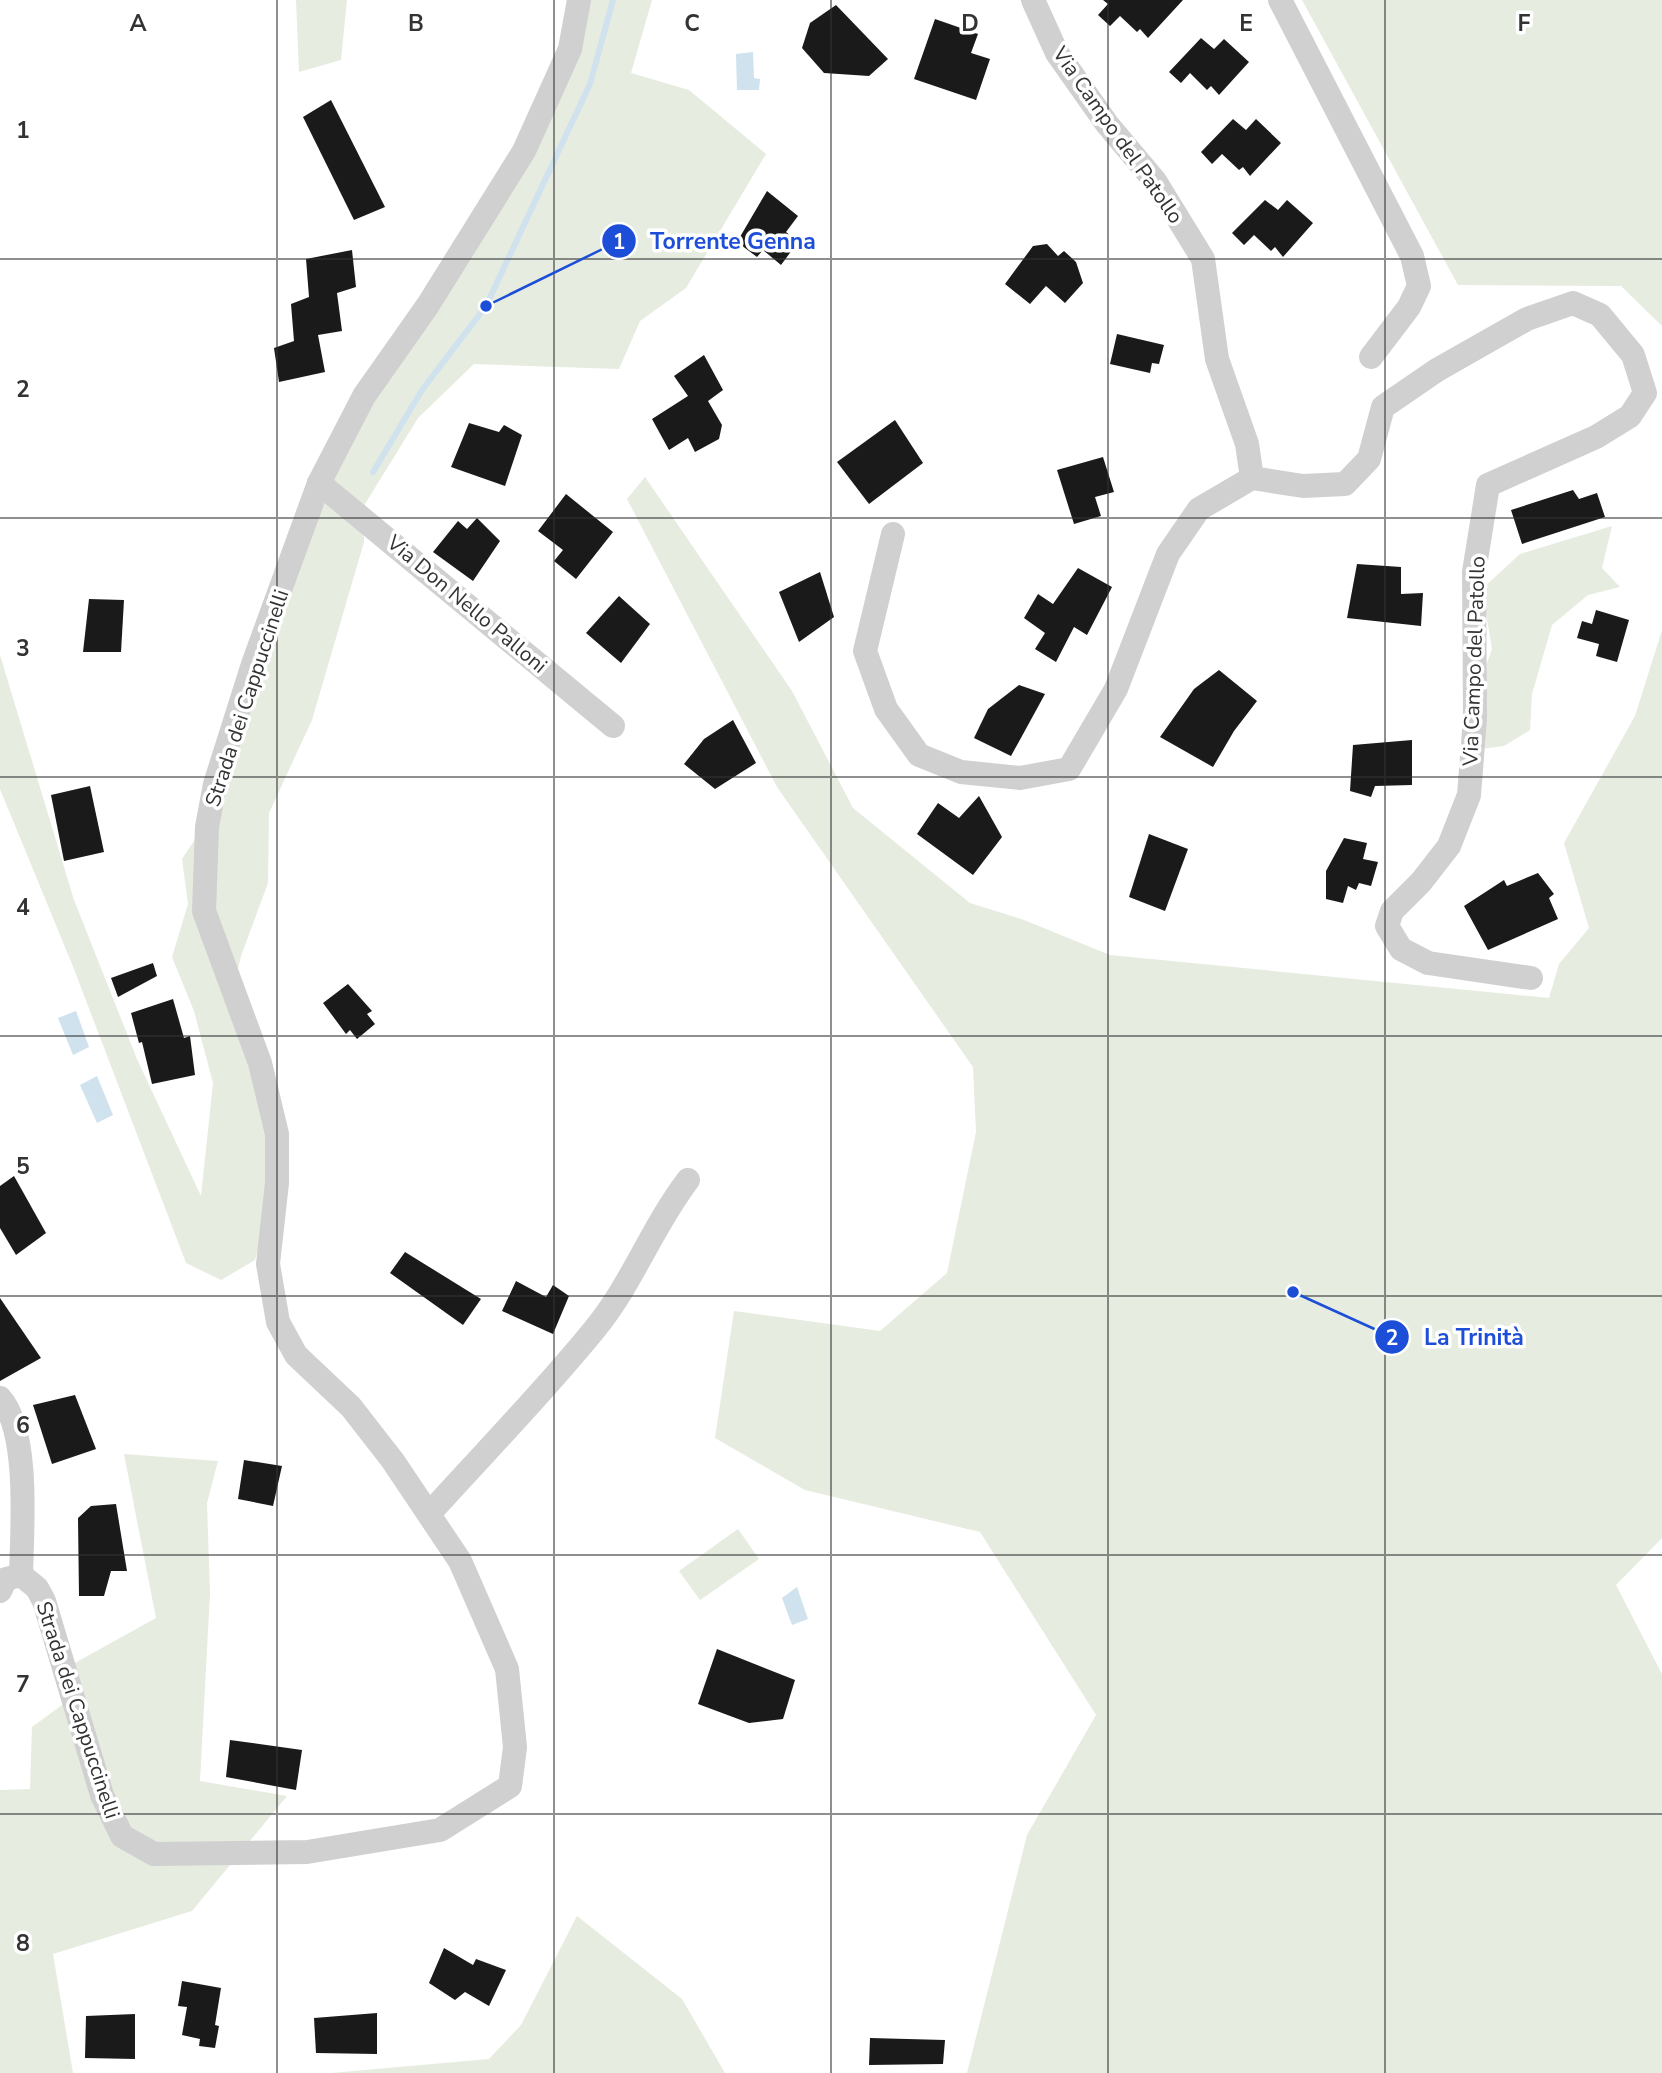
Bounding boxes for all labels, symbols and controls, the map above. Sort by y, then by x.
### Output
text: A [129,8,147,39]
text: B [408,8,424,39]
text: C [684,8,700,39]
text: D [961,8,979,39]
text: E [1239,8,1253,39]
text: F [1518,8,1531,39]
street label: Via Campo del Patollo [1046,40,1190,229]
text: 1 [16,115,30,146]
callout: Torrente Genna [601,219,830,263]
text: Torrente Genna [650,226,816,257]
text: 1 [613,228,625,256]
text: 2 [16,374,30,405]
street label: Via Don Nello Palloni [380,528,553,679]
street label: Via Campo del Patollo [1456,556,1492,767]
street label: Strada dei Cappuccinelli [199,586,295,810]
text: 3 [16,633,30,664]
text: 4 [16,892,30,923]
text: 5 [16,1151,30,1182]
callout: La Trinità [1375,1315,1538,1359]
text: La Trinità [1424,1322,1524,1353]
text: 2 [1386,1324,1398,1352]
text: 6 [16,1410,30,1441]
street label: Strada dei Cappuccinelli [30,1598,126,1822]
text: 7 [16,1669,30,1700]
text: 8 [16,1928,30,1959]

